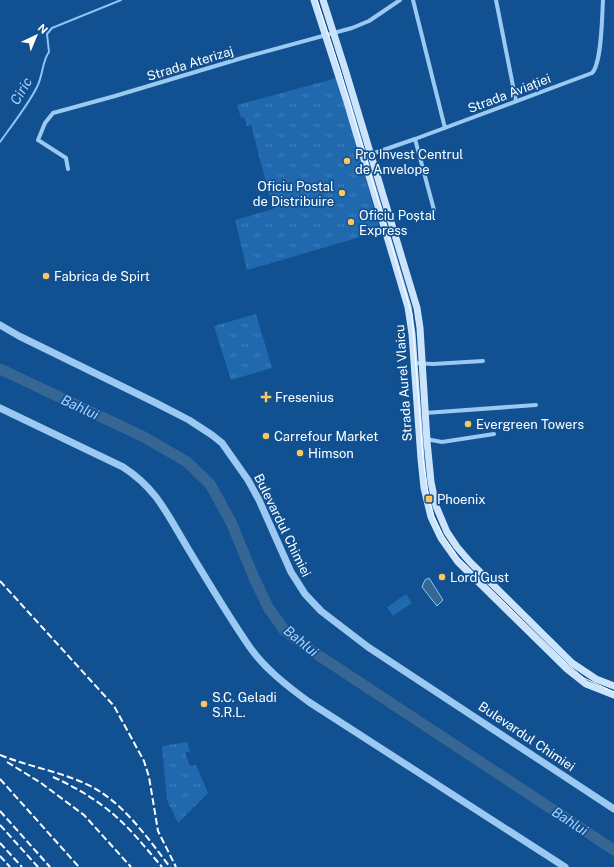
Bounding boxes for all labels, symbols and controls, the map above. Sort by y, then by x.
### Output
north arrow [16,16,56,56]
text: N [36,22,50,36]
street label: Strada Aterizaj [145,43,235,84]
street label: Strada Aviației [466,71,553,116]
water label: Ciric [7,74,35,108]
place label: Pro Invest Centrul de Anvelope [355,147,463,177]
marker: Pro Invest Centrul de Anvelope [342,156,352,166]
place label: Oficiu Postal de Distribuire [253,179,334,209]
marker: Oficiu Postal de Distribuire [337,188,347,198]
place label: Oficiu Poștal Express [359,208,436,238]
marker: Oficiu Poștal Express [346,217,356,227]
place label: Fabrica de Spirt [54,269,150,284]
marker: Fabrica de Spirt [41,271,51,281]
street label: Strada Aurel Vlaicu [392,324,415,442]
place label: Fresenius [275,390,334,405]
water label: Bahlui [59,391,102,423]
marker: Fresenius [260,391,272,403]
place label: Evergreen Towers [476,417,584,432]
marker: Evergreen Towers [463,419,473,429]
place label: Carrefour Market [274,429,378,444]
marker: Carrefour Market [261,431,271,441]
place label: Himson [308,446,354,461]
marker: Himson [295,448,305,458]
street label: Bulevardul Chimiei [251,471,314,579]
place label: Phoenix [437,492,486,507]
marker: Phoenix [424,494,434,504]
place label: Lord Gust [450,570,509,585]
marker: Lord Gust [437,572,447,582]
water label: Bahlui [281,622,322,660]
place label: S.C. Geladi S.R.L. [212,690,277,720]
marker: S.C. Geladi S.R.L. [199,699,209,709]
street label: Bulevardul Chimiei [476,699,578,774]
water label: Bahlui [549,803,591,839]

